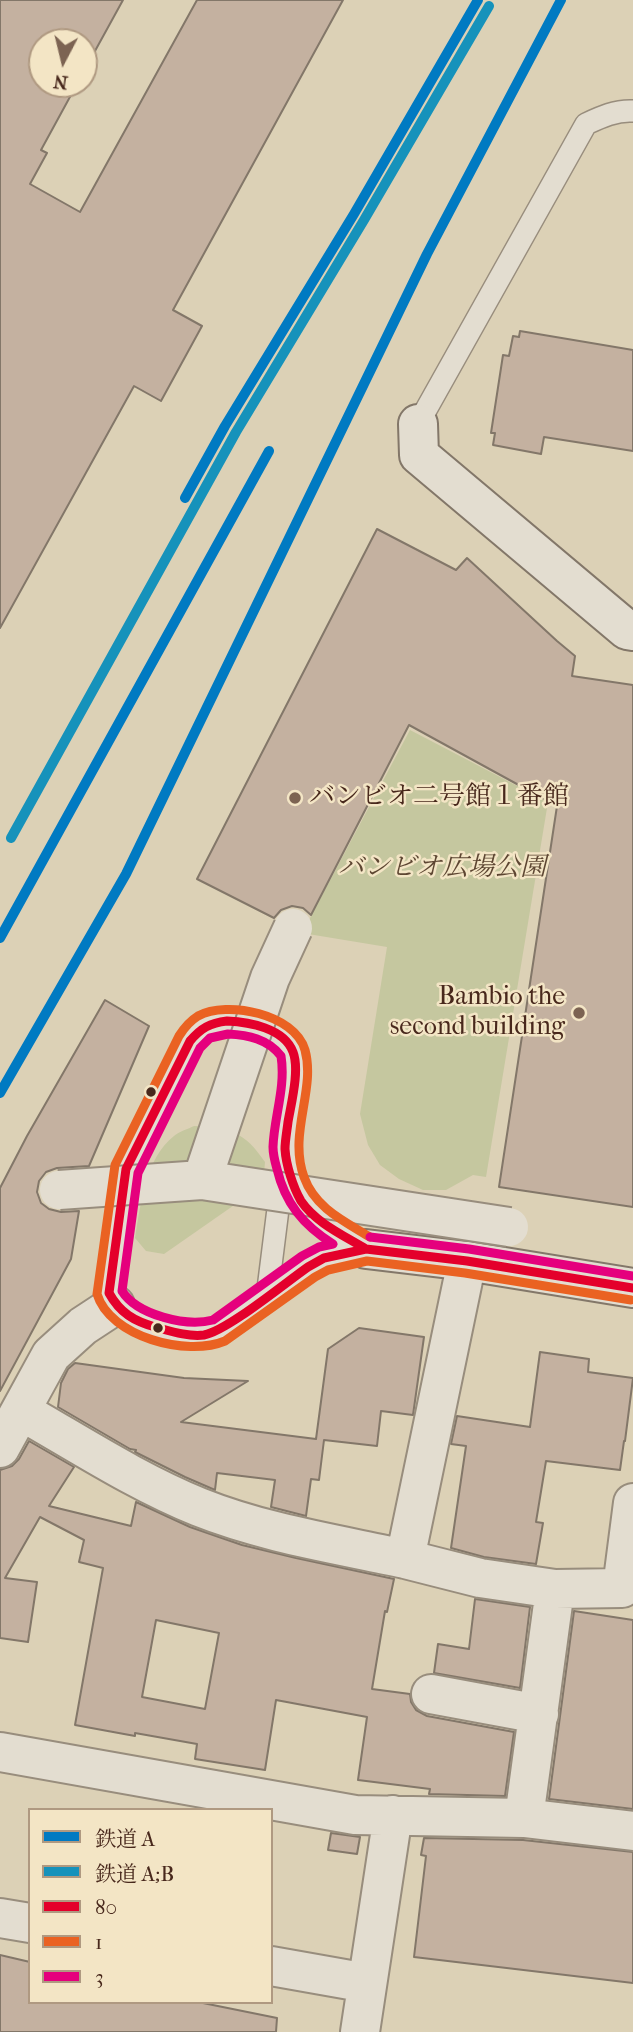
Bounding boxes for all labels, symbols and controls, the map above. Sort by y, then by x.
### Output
north arrow [28,28,98,98]
text: N [52,70,69,94]
place label: バンビオ二号館１番館 [309,782,569,814]
marker: バンビオ二号館１番館 [287,790,303,806]
park label: バンビオ広場公園 [338,853,546,885]
place label: Bambio the second building [390,982,565,1044]
marker: Bambio the second building [571,1005,587,1021]
unlabelled marker [144,1085,158,1099]
unlabelled marker [151,1321,165,1335]
legend [28,1808,273,2004]
text: 鉄道 A [95,1827,155,1851]
text: 鉄道 A;B [95,1862,174,1886]
text: 80 [95,1895,117,1919]
text: 1 [95,1930,103,1954]
text: 3 [95,1965,104,1989]

